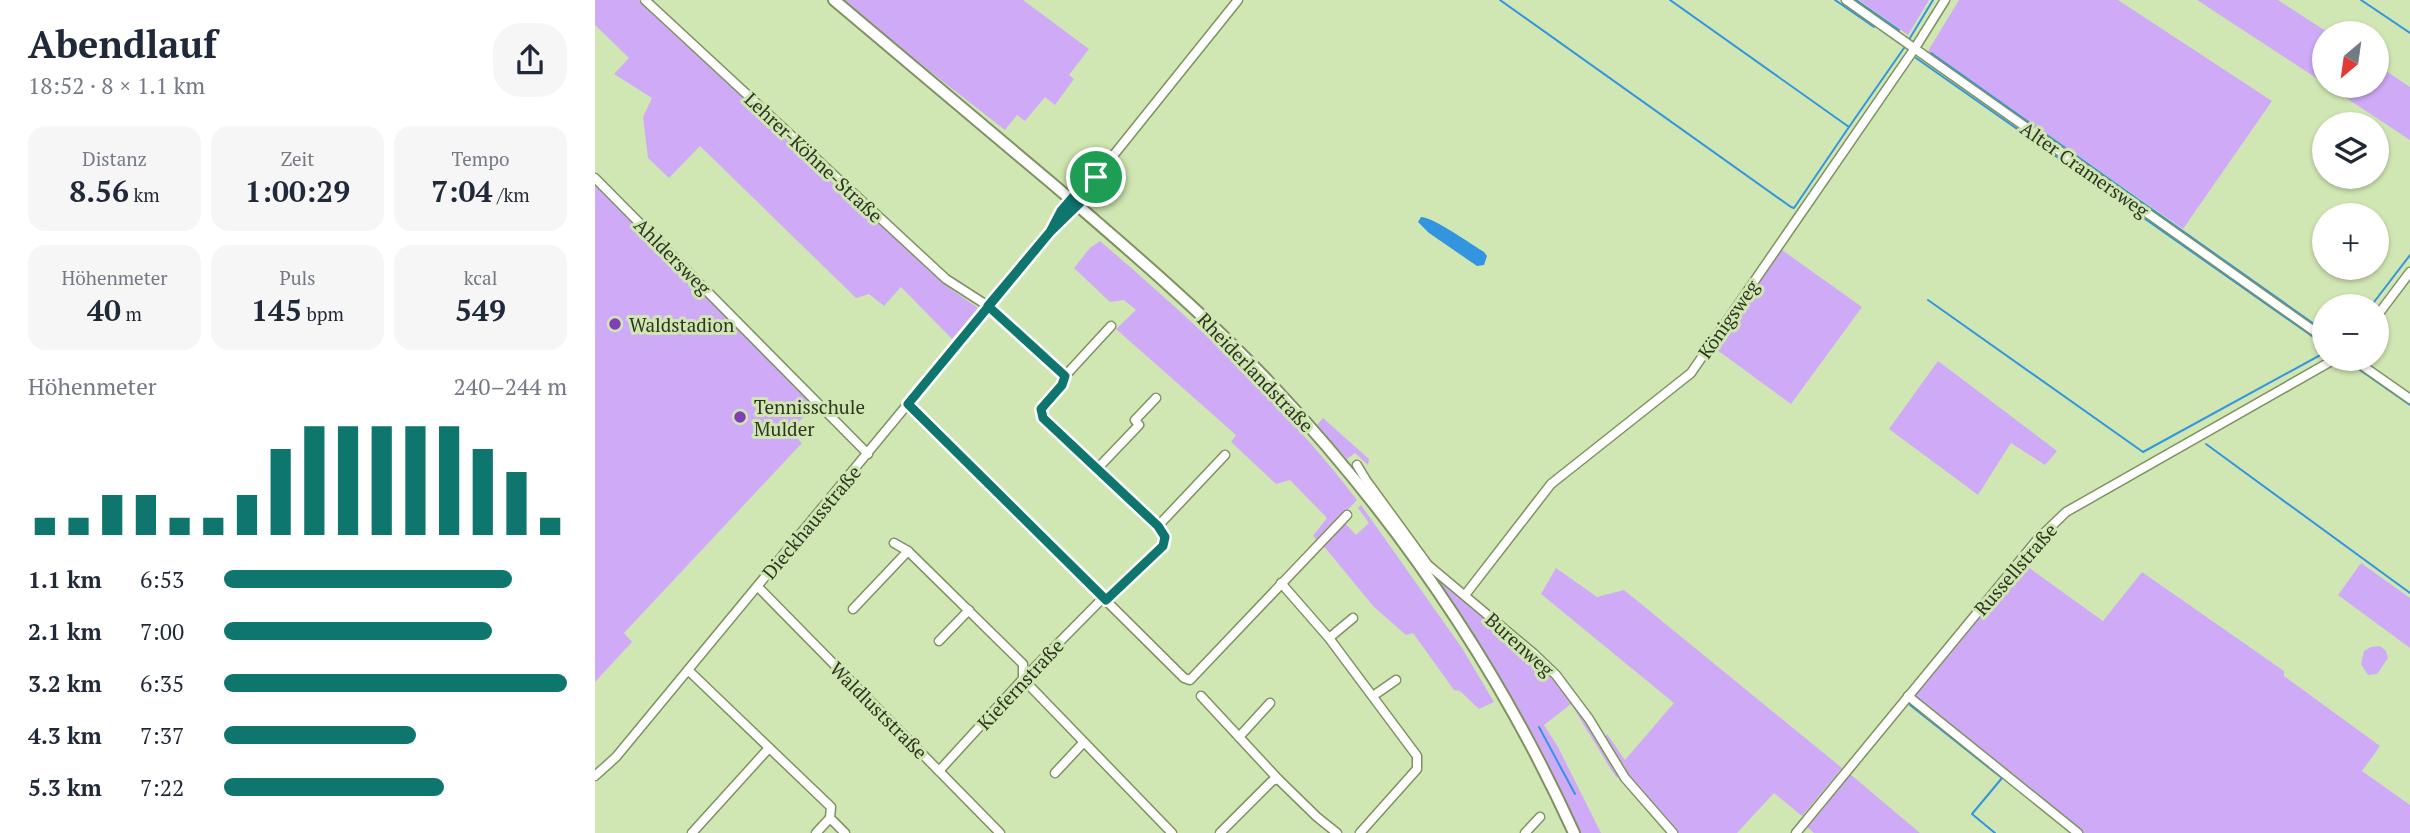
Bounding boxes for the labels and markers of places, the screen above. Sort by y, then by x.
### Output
pin [1066,147,1126,207]
place label: Waldstadion [629,312,734,337]
marker: Waldstadion [607,316,623,332]
place label: Tennisschule Mulder [754,394,865,441]
marker: Tennisschule Mulder [732,409,748,425]

